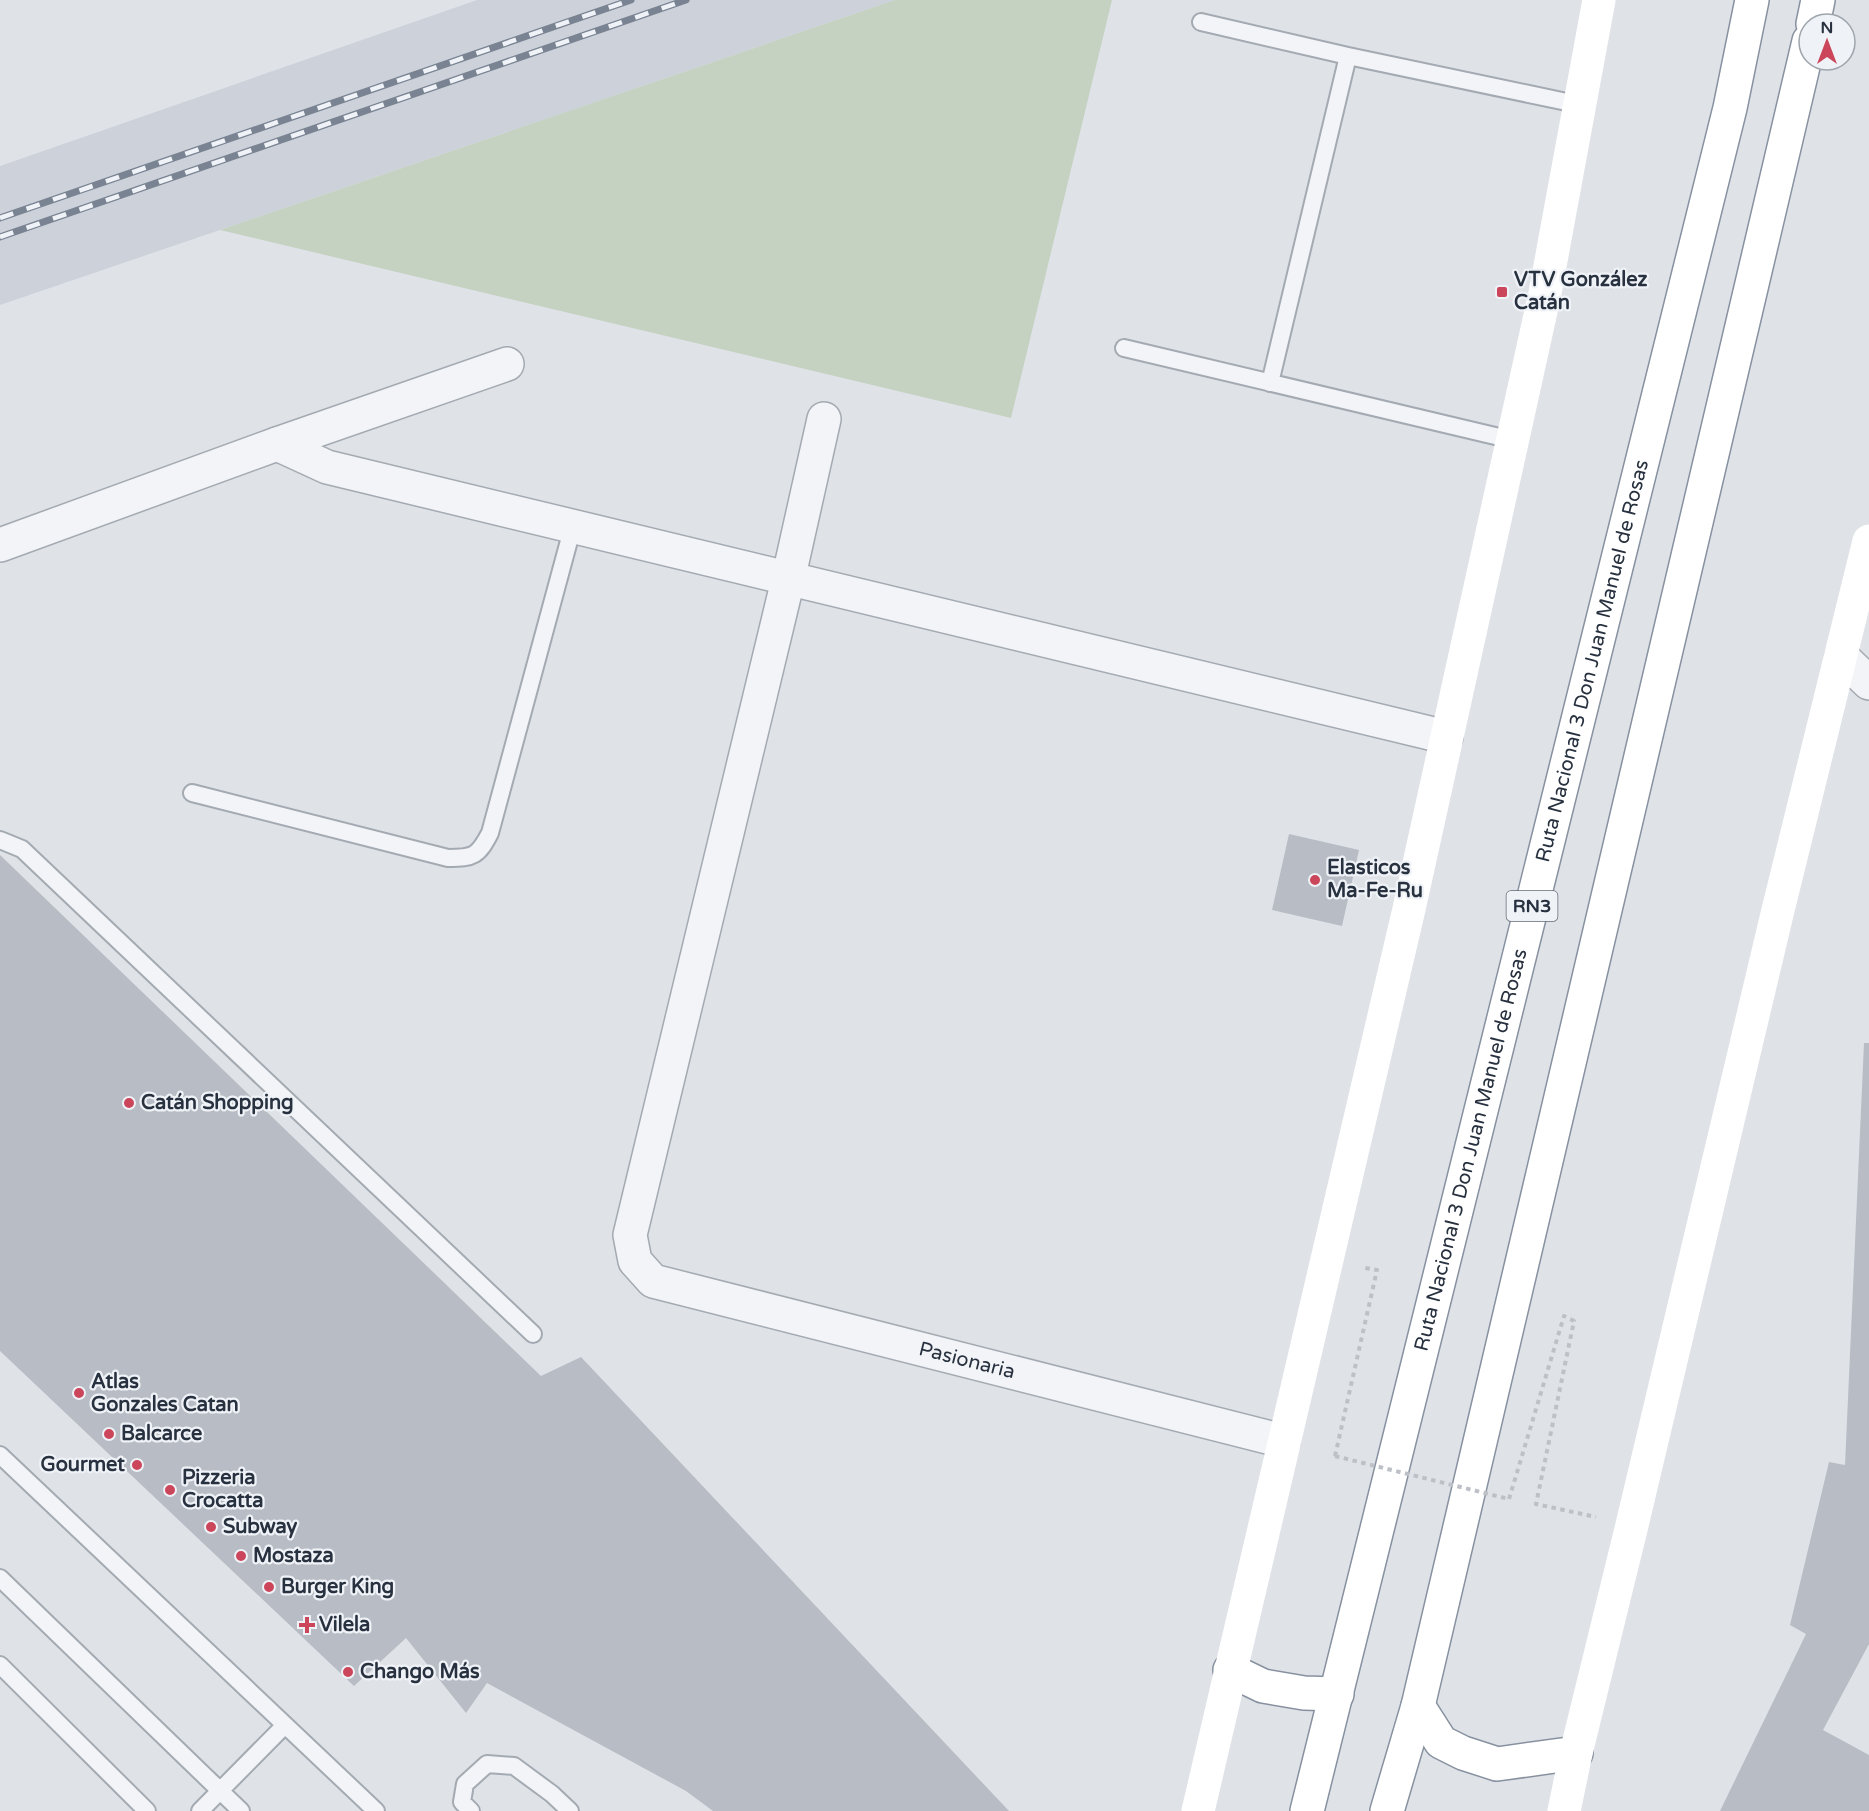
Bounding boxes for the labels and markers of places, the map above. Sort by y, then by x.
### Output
place label: VTV González Catán [1514,268,1647,315]
marker: VTV González Catán [1495,285,1509,299]
place label: Elasticos Ma-Fe-Ru [1327,856,1423,903]
marker: Elasticos Ma-Fe-Ru [1308,873,1322,887]
place label: Catán Shopping [141,1091,294,1115]
marker: Catán Shopping [122,1096,136,1110]
place label: Atlas Gonzales Catan [91,1370,239,1417]
marker: Atlas Gonzales Catan [72,1386,86,1400]
place label: Balcarce [121,1422,202,1446]
marker: Balcarce [102,1427,116,1441]
place label: Gourmet [41,1453,125,1477]
marker: Gourmet [130,1458,144,1472]
place label: Pizzeria Crocatta [182,1466,263,1513]
marker: Pizzeria Crocatta [163,1483,177,1497]
place label: Subway [223,1515,298,1539]
marker: Subway [204,1520,218,1534]
place label: Mostaza [253,1544,334,1568]
marker: Mostaza [234,1549,248,1563]
place label: Burger King [281,1575,394,1599]
marker: Burger King [262,1580,276,1594]
place label: Vilela [319,1613,370,1637]
marker: Vilela [300,1618,314,1632]
place label: Chango Más [360,1660,480,1684]
marker: Chango Más [341,1665,355,1679]

